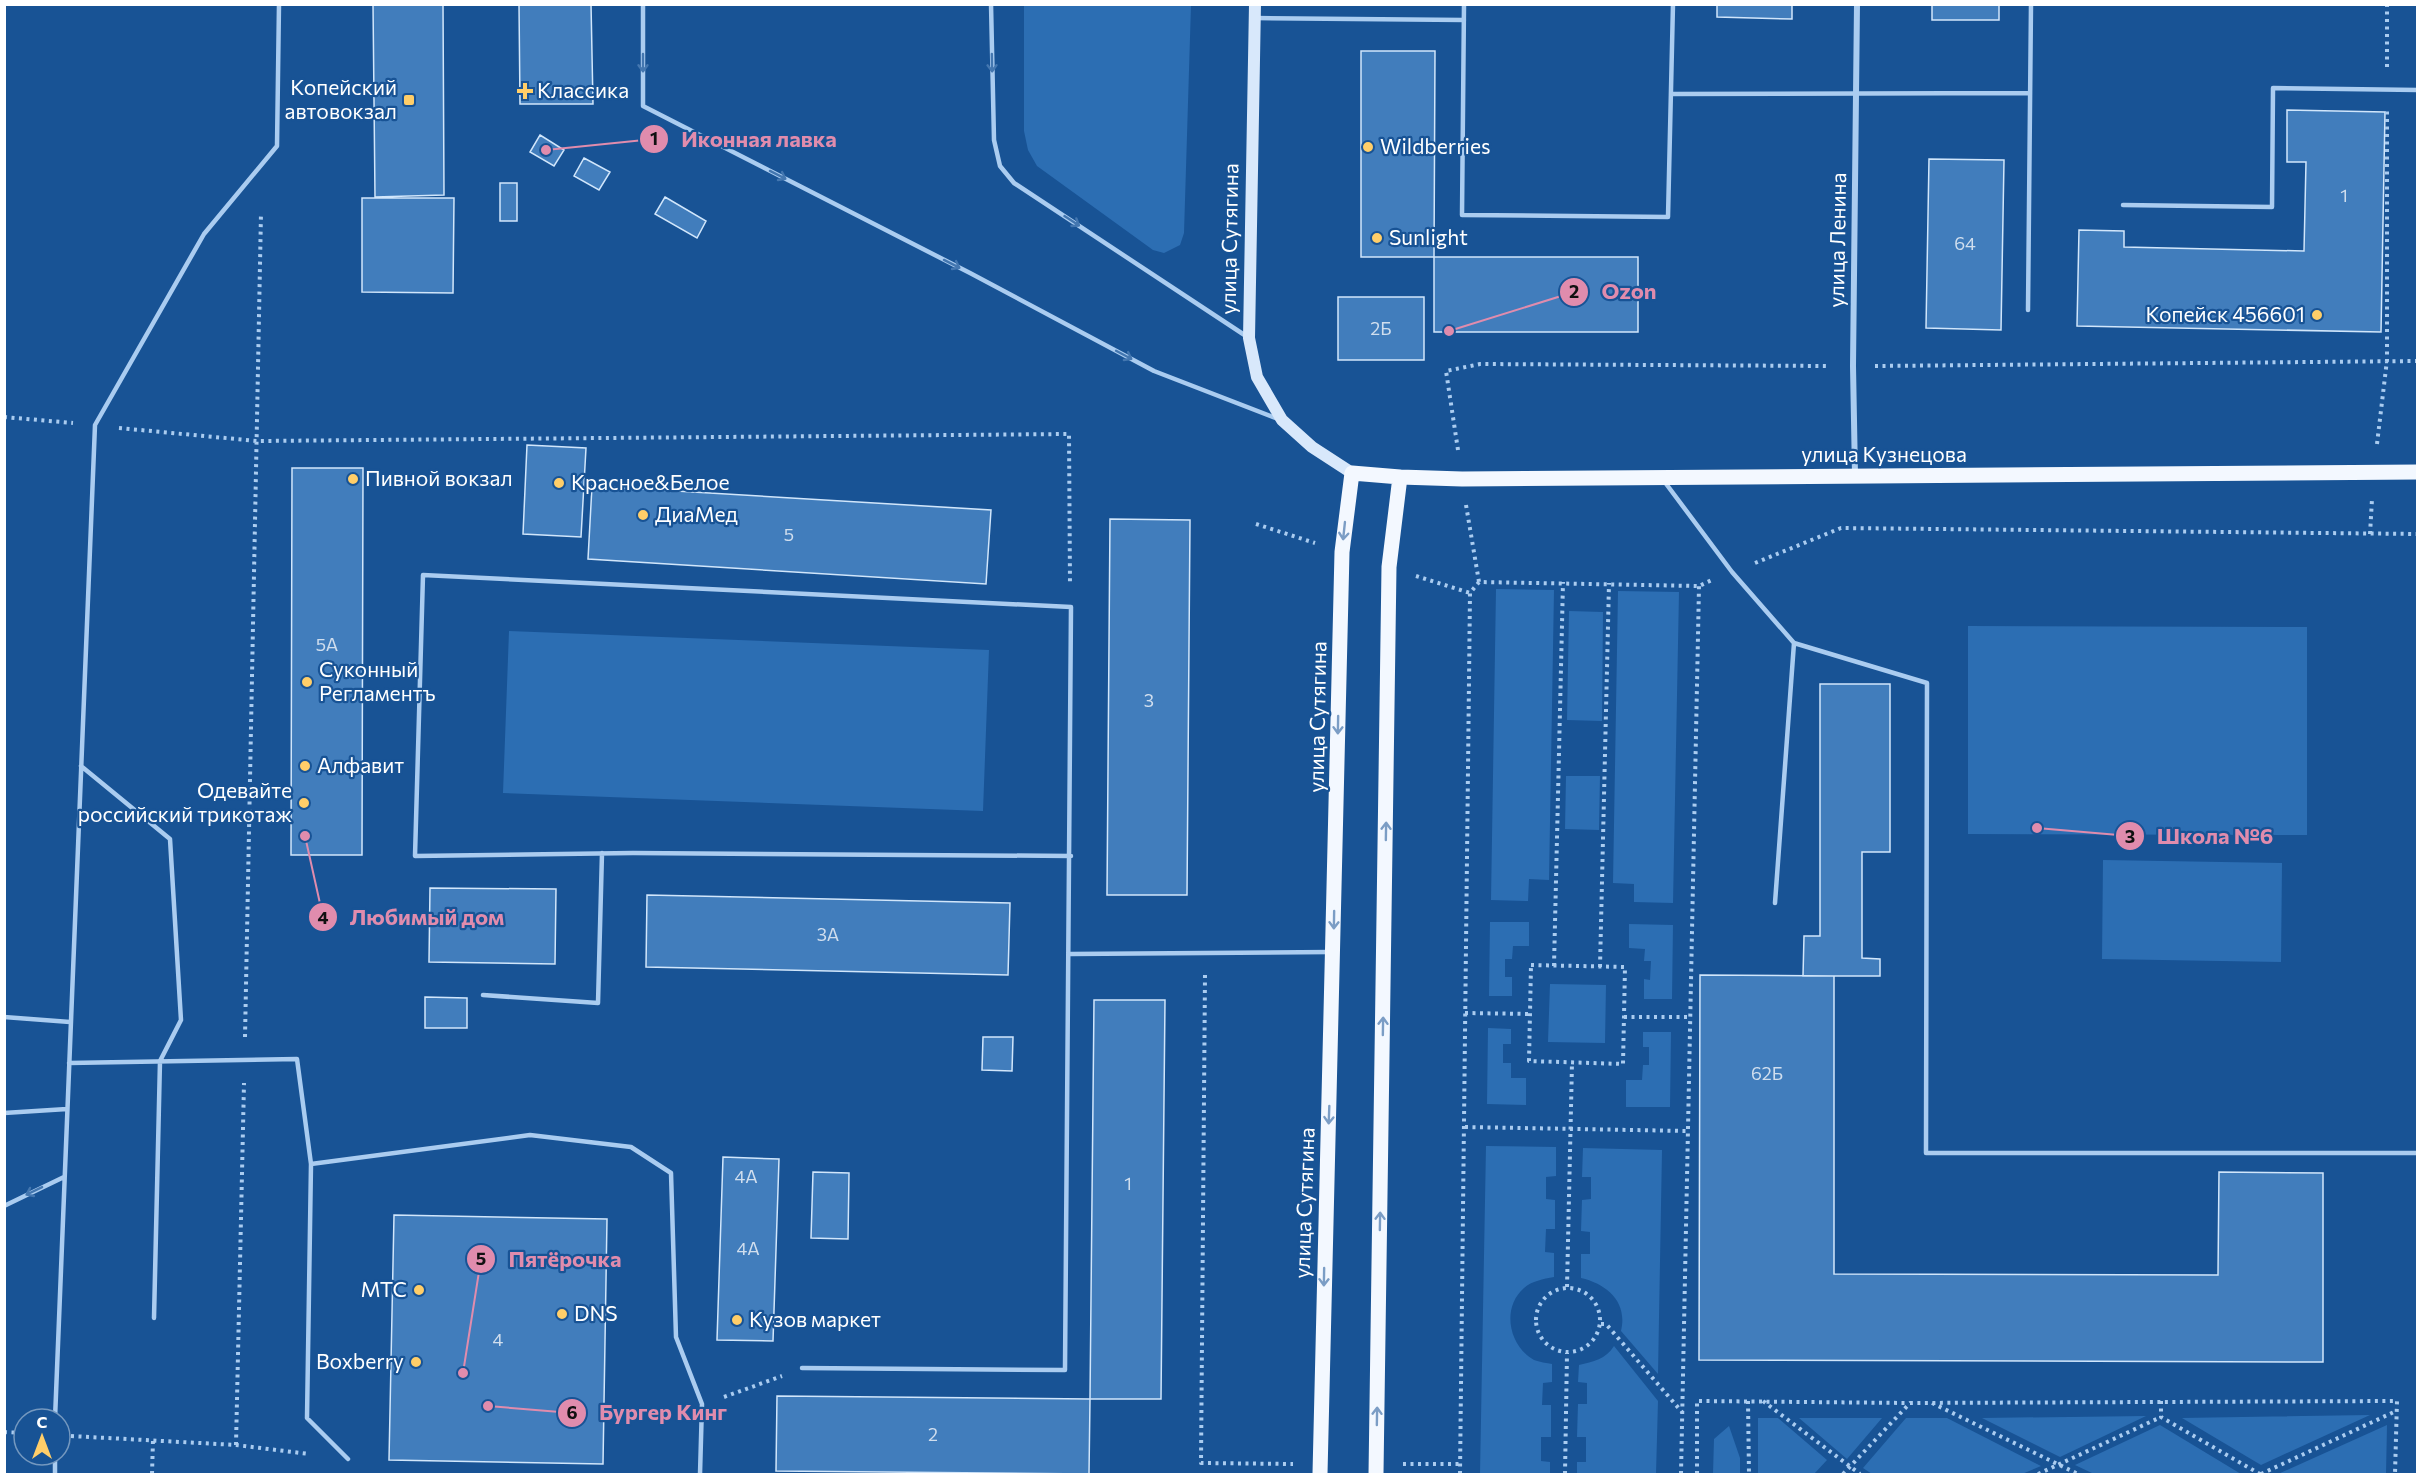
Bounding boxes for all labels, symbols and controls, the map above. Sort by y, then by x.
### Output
one-way arrow [986,52,998,72]
one-way arrow [637,53,649,72]
place label: Копейский автовокзал [285,74,397,123]
place label: Классика [537,77,629,102]
marker: Классика [518,84,532,98]
marker: Копейский автовокзал [402,93,416,107]
callout: Иконная лавка [639,119,849,159]
text: Иконная лавка [681,125,837,152]
text: 1 [650,127,658,149]
place label: Wildberries [1380,133,1491,158]
marker: Wildberries [1361,140,1375,154]
street label: улица Сутягина [1215,163,1242,315]
one-way arrow [769,169,786,181]
street label: улица Ленина [1823,172,1850,308]
house number: 1 [2340,184,2348,206]
one-way arrow [1063,215,1080,227]
place label: Sunlight [1389,224,1468,249]
marker: Sunlight [1370,231,1384,245]
house number: 64 [1954,232,1976,254]
one-way arrow [942,258,960,270]
callout: Ozon [1559,272,1668,312]
text: Ozon [1601,277,1657,304]
text: 2 [1569,280,1579,302]
place label: Копейск 456601 [2146,301,2305,326]
marker: Копейск 456601 [2310,308,2324,322]
house number: 2Б [1370,317,1392,339]
one-way arrow [1115,349,1132,361]
street label: улица Кузнецова [1801,441,1967,466]
place label: Пивной вокзал [365,465,513,490]
place label: Красное&Белое [571,469,730,494]
marker: Пивной вокзал [346,472,360,486]
marker: Красное&Белое [552,476,566,490]
place label: ДиаМед [655,501,738,526]
marker: ДиаМед [636,508,650,522]
one-way arrow [1338,520,1349,540]
house number: 5 [784,523,794,545]
house number: 5А [316,633,338,655]
street label: улица Сутягина [1303,641,1330,793]
place label: Суконный Регламентъ [319,656,436,705]
marker: Суконный Регламентъ [300,675,314,689]
house number: 3 [1144,689,1154,711]
one-way arrow [1333,715,1344,735]
place label: Алфавит [317,752,404,777]
marker: Алфавит [298,759,312,773]
place label: Одевайте российский трикотаж [78,777,292,826]
marker: Одевайте российский трикотаж [297,796,311,810]
callout: Школа №6 [2115,816,2286,856]
one-way arrow [1380,822,1391,842]
text: Школа №6 [2157,822,2273,849]
text: 3 [2125,825,2135,847]
callout: Любимый дом [308,897,517,937]
text: Любимый дом [350,903,504,930]
text: 4 [317,906,329,928]
one-way arrow [1329,910,1340,930]
house number: 3А [817,923,839,945]
one-way arrow [1377,1017,1388,1037]
house number: 62Б [1751,1062,1783,1084]
one-way arrow [1323,1105,1334,1125]
street label: улица Сутягина [1288,1127,1319,1279]
house number: 4А [734,1165,758,1187]
house number: 1 [1124,1172,1132,1194]
one-way arrow [26,1186,44,1198]
one-way arrow [1374,1212,1385,1232]
house number: 4А [736,1237,760,1259]
callout: Пятёрочка [466,1239,633,1279]
text: Пятёрочка [509,1245,621,1272]
text: 5 [476,1247,486,1269]
one-way arrow [1318,1267,1330,1287]
place label: МТС [360,1276,407,1301]
marker: МТС [412,1283,426,1297]
place label: DNS [574,1300,618,1325]
place label: Кузов маркет [749,1306,881,1331]
marker: DNS [555,1307,569,1321]
marker: Кузов маркет [730,1313,744,1327]
house number: 4 [493,1328,504,1350]
place label: Boxberry [316,1348,404,1373]
marker: Boxberry [409,1355,423,1369]
callout: Бургер Кинг [557,1393,739,1433]
text: Бургер Кинг [599,1398,727,1425]
text: 6 [566,1401,578,1423]
north arrow [12,1407,72,1467]
one-way arrow [1371,1407,1382,1427]
text: С [37,1412,48,1431]
house number: 2 [928,1423,938,1445]

